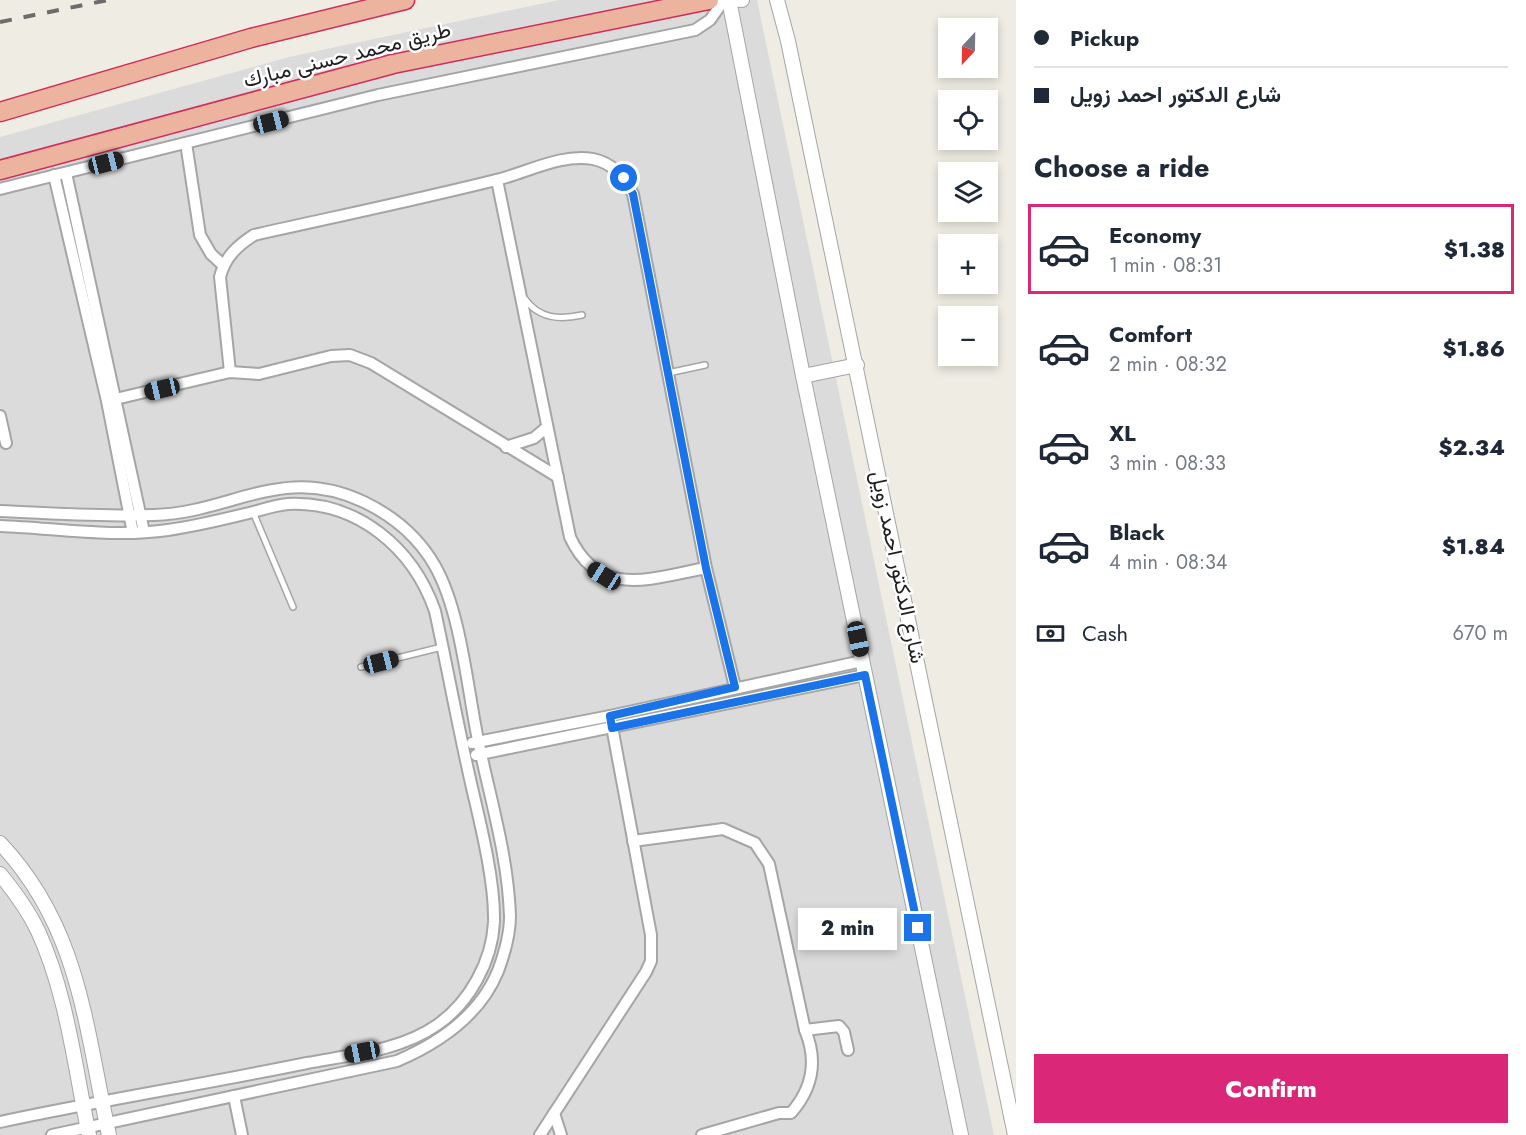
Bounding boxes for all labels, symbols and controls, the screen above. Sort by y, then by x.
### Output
street label: طريق محمد حسنى مبارك [240,15,454,95]
north arrow [938,18,998,78]
map controls [938,18,998,366]
text: Pickup [1070,22,1139,54]
text: شارع الدكتور احمد زويل [1070,78,1281,110]
button: locate [938,90,998,150]
car [251,109,291,135]
text: Choose a ride [1034,148,1209,187]
car [86,150,126,176]
button: layers [938,162,998,222]
route start [610,164,637,191]
text: Economy [1109,219,1201,251]
icon: car [1037,222,1091,276]
text: $1.38 [1444,233,1505,265]
button: + [938,234,998,294]
text: 1 min · 08:31 [1109,251,1222,280]
button: − [938,306,998,366]
text: Comfort [1109,318,1192,350]
icon: car [1037,321,1091,375]
text: $1.86 [1443,332,1505,364]
text: 2 min · 08:32 [1109,350,1227,379]
car [142,376,182,402]
text: XL [1109,417,1136,449]
icon: car [1037,420,1091,474]
text: $2.34 [1439,431,1505,463]
text: 3 min · 08:33 [1109,449,1226,478]
street label: شارع الدكتور احمد زويل [863,468,933,666]
text: Black [1109,516,1165,548]
icon: car [1037,519,1091,573]
text: $1.84 [1442,530,1505,562]
text: 4 min · 08:34 [1109,548,1227,577]
car [584,559,624,593]
icon: cash [1034,617,1067,650]
text: Cash [1082,617,1128,649]
text: 670 m [1452,619,1508,648]
car [845,620,871,658]
car [361,649,401,675]
callout: 2 min [798,907,897,949]
text: 2 min [821,914,874,943]
route end [904,914,931,941]
car [343,1040,381,1064]
button: Confirm [1034,1054,1508,1123]

